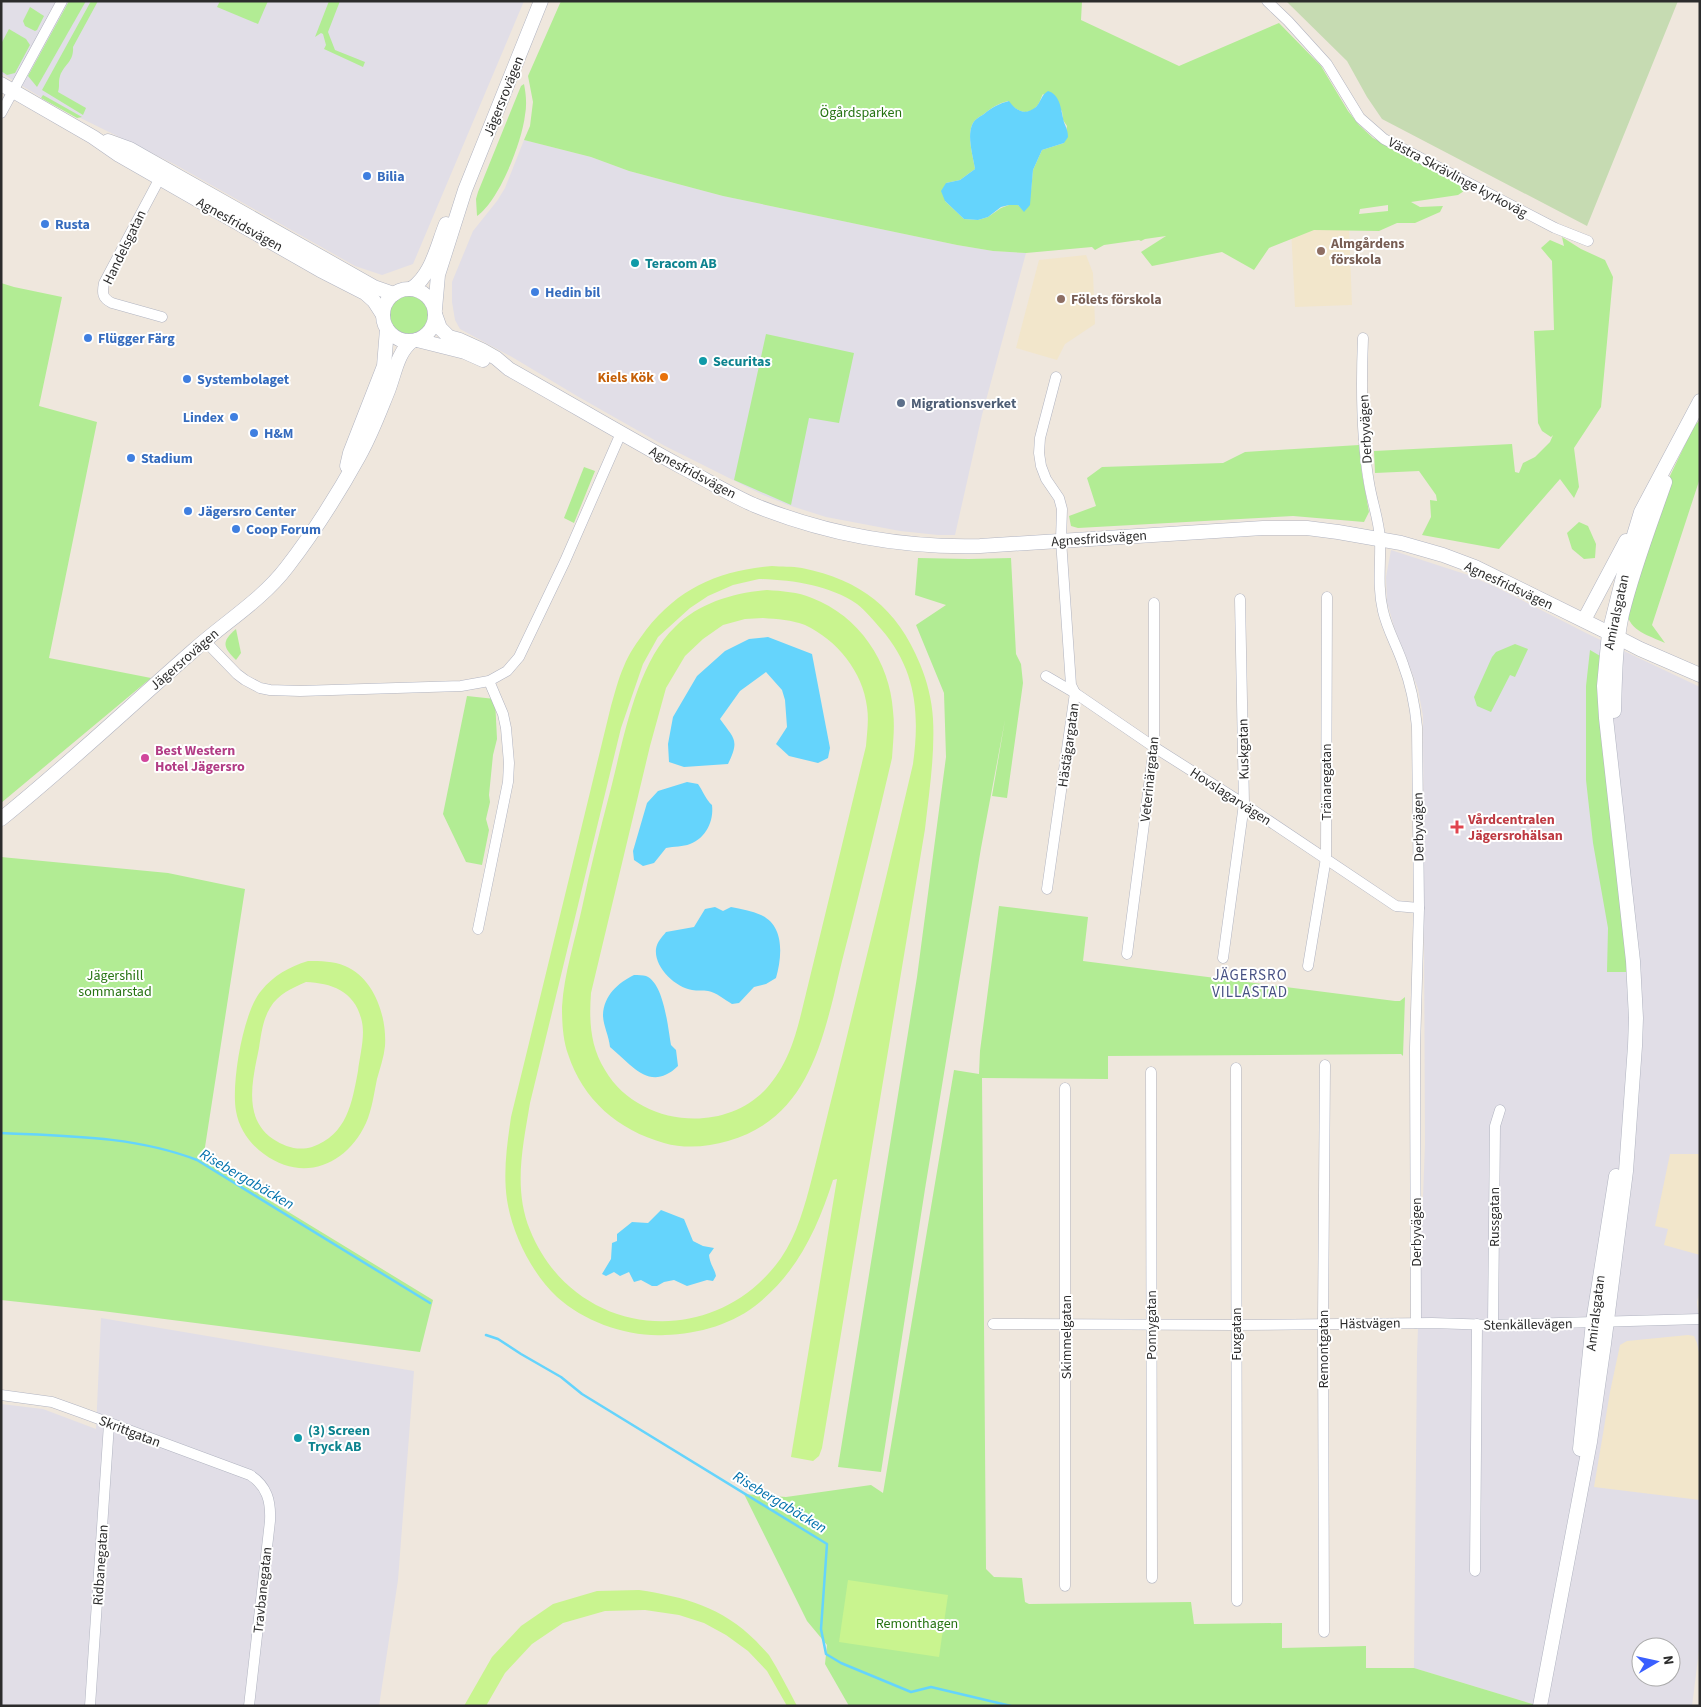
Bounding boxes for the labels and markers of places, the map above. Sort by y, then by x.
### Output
place label: Bilia [377,167,405,187]
marker: Bilia [361,170,373,182]
place label: Rusta [55,215,90,235]
marker: Rusta [39,218,51,230]
place label: Almgårdens förskola [1330,234,1405,270]
marker: Almgårdens förskola [1315,245,1327,257]
place label: Teracom AB [645,254,717,274]
marker: Teracom AB [629,257,641,269]
place label: Hedin bil [545,283,600,303]
marker: Hedin bil [529,286,541,298]
place label: Fölets förskola [1071,290,1162,310]
marker: Fölets förskola [1055,293,1067,305]
place label: Flügger Färg [98,329,175,349]
marker: Flügger Färg [82,332,94,344]
place label: Securitas [713,352,771,372]
marker: Securitas [697,355,709,367]
place label: Kiels Kök [597,368,654,388]
place label: Systembolaget [197,370,290,390]
marker: Kiels Kök [658,371,670,383]
marker: Systembolaget [181,373,193,385]
place label: Migrationsverket [911,394,1017,414]
marker: Migrationsverket [895,397,907,409]
place label: Lindex [183,408,224,428]
marker: Lindex [228,411,240,423]
place label: H&M [264,424,293,444]
marker: H&M [248,427,260,439]
place label: Stadium [141,449,193,469]
marker: Stadium [125,452,137,464]
place label: Jägersro Center [198,502,296,522]
marker: Jägersro Center [182,505,194,517]
place label: Coop Forum [246,520,321,540]
marker: Coop Forum [230,523,242,535]
place label: Best Western Hotel Jägersro [155,741,245,777]
marker: Best Western Hotel Jägersro [139,752,151,764]
place label: Vårdcentralen Jägersrohälsan [1467,810,1563,846]
marker: Vårdcentralen Jägersrohälsan [1450,820,1464,834]
place label: (3) Screen Tryck AB [308,1421,370,1457]
marker: (3) Screen Tryck AB [292,1432,304,1444]

